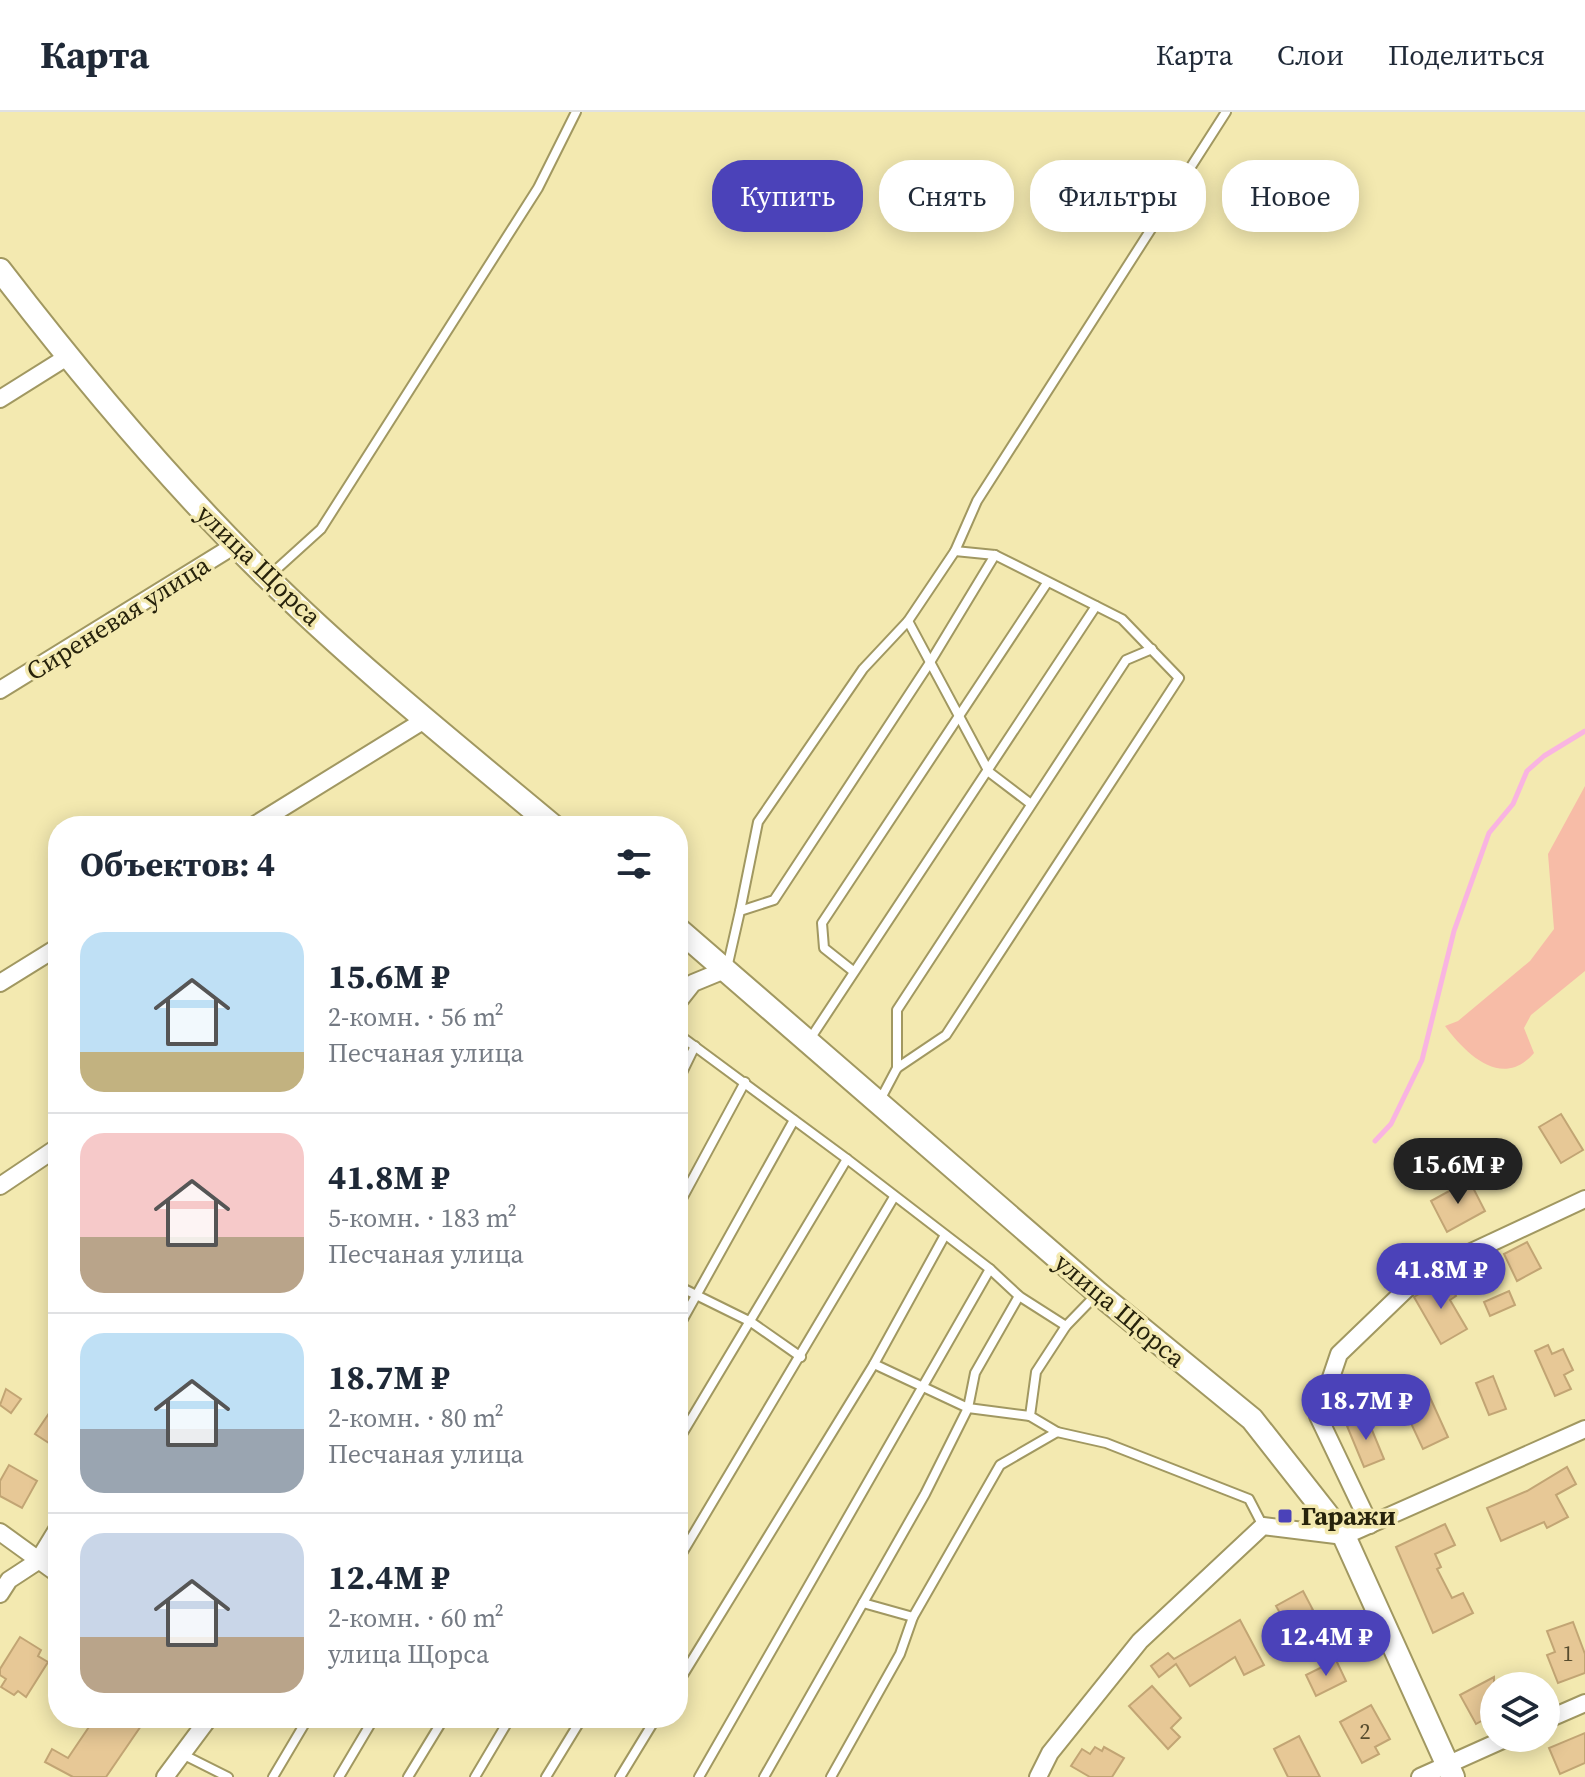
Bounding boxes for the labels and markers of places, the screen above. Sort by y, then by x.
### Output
pin: 15.6M ₽ [1384,1138,1532,1206]
pin: 41.8M ₽ [1367,1243,1515,1311]
pin: 18.7M ₽ [1292,1374,1440,1442]
place label: Гаражи [1301,1498,1396,1534]
marker: Гаражи [1276,1507,1294,1525]
pin: 12.4M ₽ [1252,1610,1400,1678]

